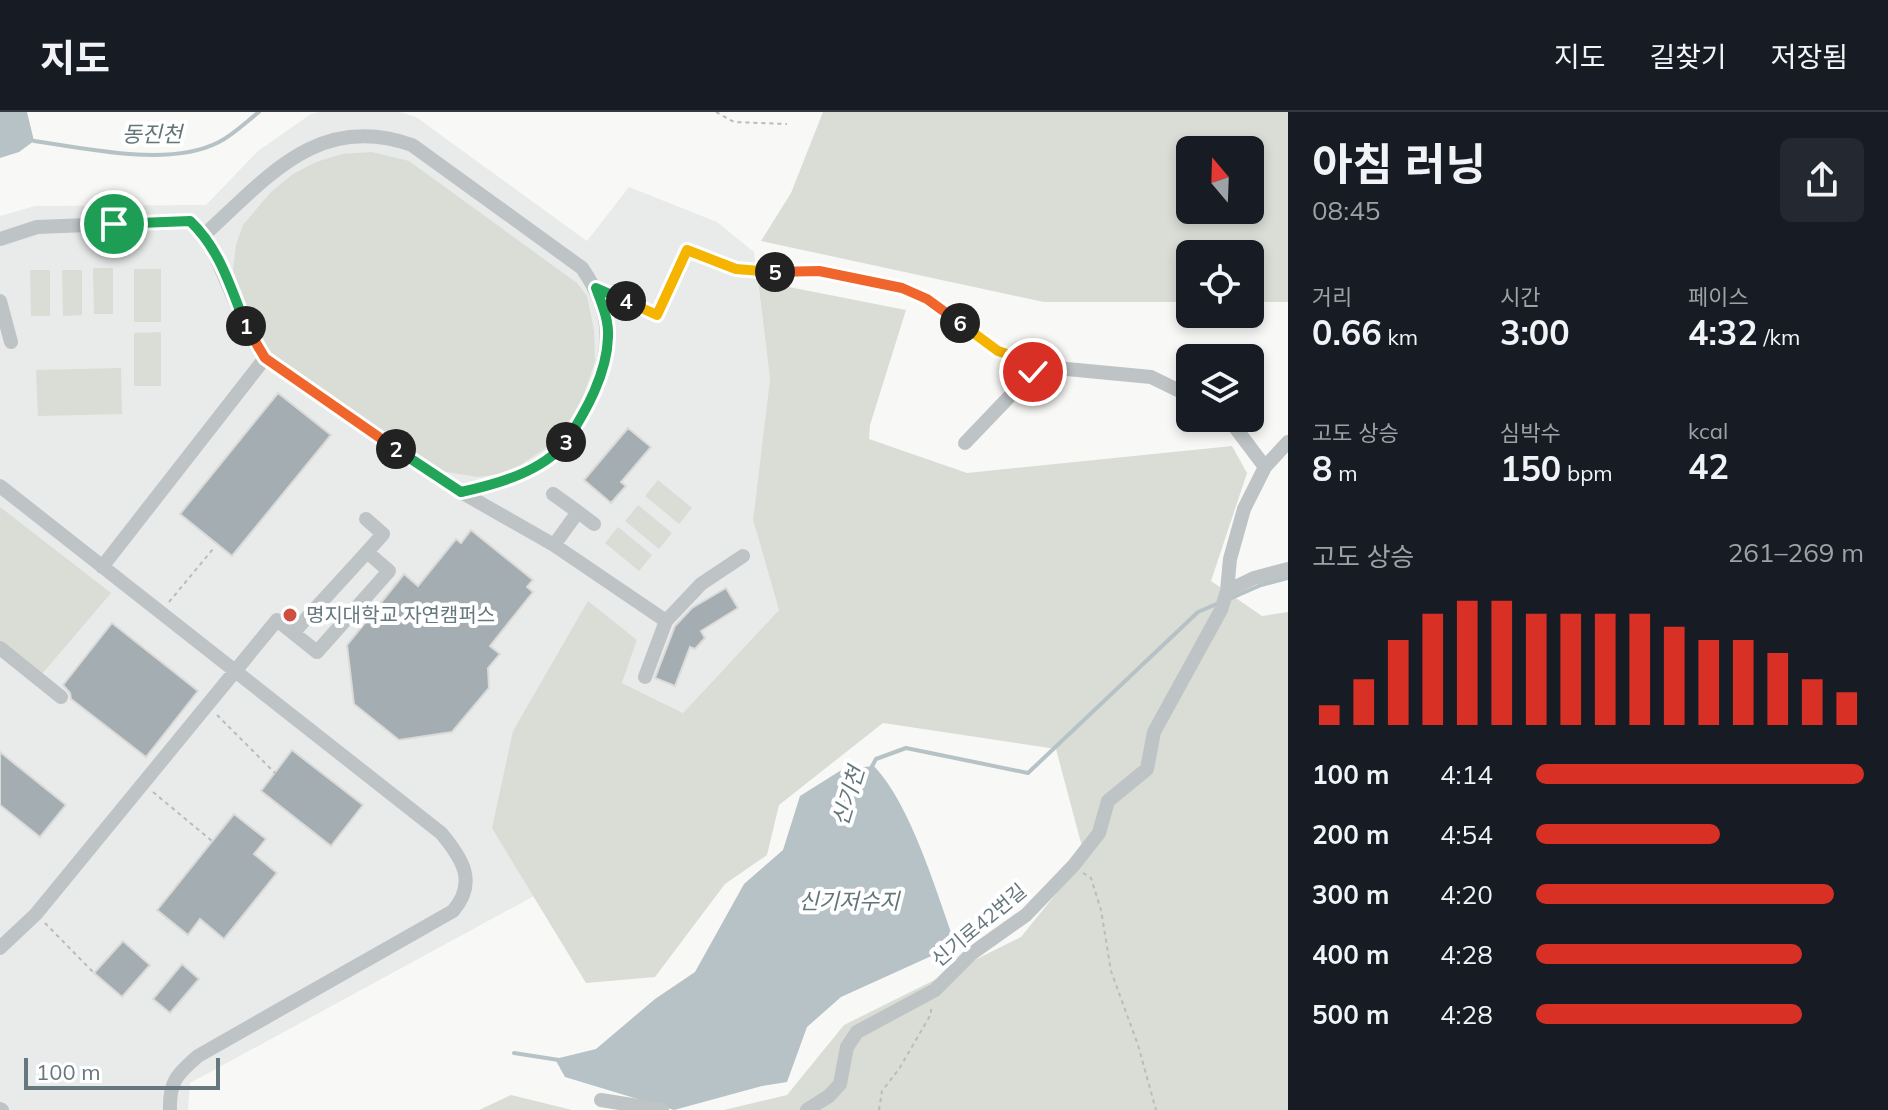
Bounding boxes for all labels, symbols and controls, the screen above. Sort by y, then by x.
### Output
text: 지도 [40,34,110,82]
text: 지도 [1554,39,1605,74]
text: 길찾기 [1649,39,1727,74]
text: 저장됨 [1771,39,1848,74]
water label: 동진천 [122,120,185,148]
north arrow [1176,136,1264,224]
map controls [1176,136,1264,432]
text: 아침 러닝 [1312,136,1486,191]
button: share [1780,138,1864,222]
pin [80,190,148,258]
text: 08:45 [1312,194,1380,227]
icon: arrive [92,202,136,246]
button: locate [1176,240,1264,328]
pin: 5 [755,252,795,292]
text: 5 [768,258,782,286]
pin: 4 [606,281,646,321]
text: 거리 [1312,283,1352,311]
text: 시간 [1500,283,1540,311]
text: 페이스 [1688,283,1749,311]
text: 4 [619,287,633,315]
pin: 6 [940,303,980,343]
pin: 1 [226,306,266,346]
text: 6 [953,309,967,337]
text: 0.66 [1312,311,1382,354]
text: 3:00 [1500,311,1570,354]
text: 4:32 [1688,311,1758,354]
text: 1 [239,312,253,340]
text: km [1382,323,1418,351]
text: /km [1758,323,1800,351]
pin [999,338,1067,406]
button: layers [1176,344,1264,432]
icon: check [1011,350,1055,394]
text: kcal [1688,417,1728,445]
text: 고도 상승 [1312,419,1399,447]
text: 심박수 [1500,419,1561,447]
pin: 3 [546,422,586,462]
text: 3 [559,428,573,456]
pin: 2 [376,429,416,469]
text: 2 [389,435,403,463]
text: 42 [1688,445,1729,488]
text: 8 [1312,447,1332,490]
text: 150 [1500,447,1561,490]
text: m [1332,459,1357,487]
text: bpm [1561,459,1613,487]
text: 261–269 m [1728,536,1864,569]
text: 고도 상승 [1312,540,1414,573]
place label: 명지대학교 자연캠퍼스 [306,602,495,627]
marker: 명지대학교 자연캠퍼스 [281,606,299,624]
text: 100 m [1312,758,1389,791]
text: 4:14 [1440,758,1493,791]
water label: 신기천 [826,760,871,829]
text: 200 m [1312,818,1389,851]
text: 4:54 [1440,818,1493,851]
street label: 신기로42번길 [926,878,1031,971]
text: 300 m [1312,878,1389,911]
text: 4:20 [1440,878,1493,911]
water label: 신기저수지 [798,887,901,915]
text: 400 m [1312,938,1389,971]
text: 4:28 [1440,938,1493,971]
text: 500 m [1312,998,1389,1031]
text: 4:28 [1440,998,1493,1031]
scale bar [24,1054,220,1090]
text: 100 m [36,1058,101,1086]

